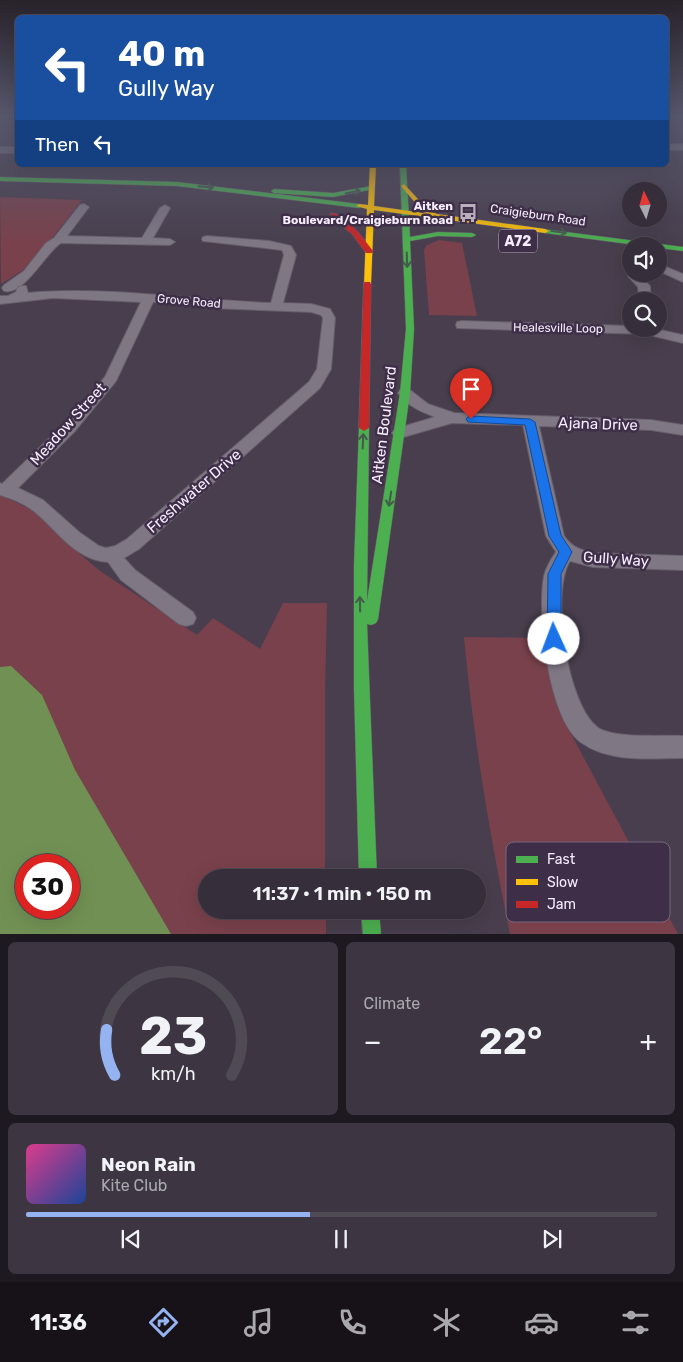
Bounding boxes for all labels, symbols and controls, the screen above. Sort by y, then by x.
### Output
text: 40 m [118,33,205,75]
icon: left [35,35,100,100]
text: Gully Way [118,75,215,102]
icon: left [89,130,117,158]
text: Then [35,133,79,156]
one-way arrow [198,182,214,191]
north arrow [622,182,668,228]
map controls [622,182,667,337]
one-way arrow [344,187,360,196]
place label: Aitken Boulevard/Craigieburn Road [283,199,453,227]
street label: Craigieburn Road [489,201,587,229]
bus stop icon: Aitken Boulevard/Craigieburn Road [457,202,479,224]
one-way arrow [551,228,567,238]
road number: A72 [499,230,537,252]
button: sound [622,237,667,282]
one-way arrow [402,252,411,268]
street label: Grove Road [157,291,221,311]
button: search [622,292,667,337]
street label: Healesville Loop [513,320,603,336]
street label: Aitken Boulevard [368,365,400,485]
pin [450,368,492,419]
icon: arrive [457,375,485,403]
street label: Meadow Street [26,379,110,469]
street label: Ajana Drive [558,414,638,434]
one-way arrow [359,434,368,450]
street label: Freshwater Drive [143,445,245,537]
one-way arrow [385,490,395,506]
street label: Gully Way [582,548,650,570]
one-way arrow [355,596,365,612]
position arrow [527,612,579,664]
legend [506,842,670,922]
text: Fast [547,851,576,868]
speed limit sign: 30 [15,854,80,919]
text: Slow [547,874,578,891]
text: 11:37 · 1 min · 150 m [253,882,431,905]
text: Jam [547,896,576,913]
text: Climate [364,994,420,1013]
text: 23 [139,1005,207,1067]
text: 22° [479,1018,542,1064]
text: − [364,1025,382,1058]
text: + [640,1025,657,1058]
text: km/h [150,1063,195,1084]
text: Neon Rain [101,1153,196,1176]
text: Kite Club [101,1176,167,1195]
icon: previous [117,1225,145,1253]
icon: pause [327,1225,355,1253]
icon: next [538,1225,566,1253]
icon: directions [146,1305,181,1340]
icon: music [241,1305,276,1340]
icon: phone [335,1305,370,1340]
icon: climate [429,1305,464,1340]
icon: car [524,1305,559,1340]
icon: filters [618,1305,653,1340]
text: 11:36 [30,1309,87,1336]

